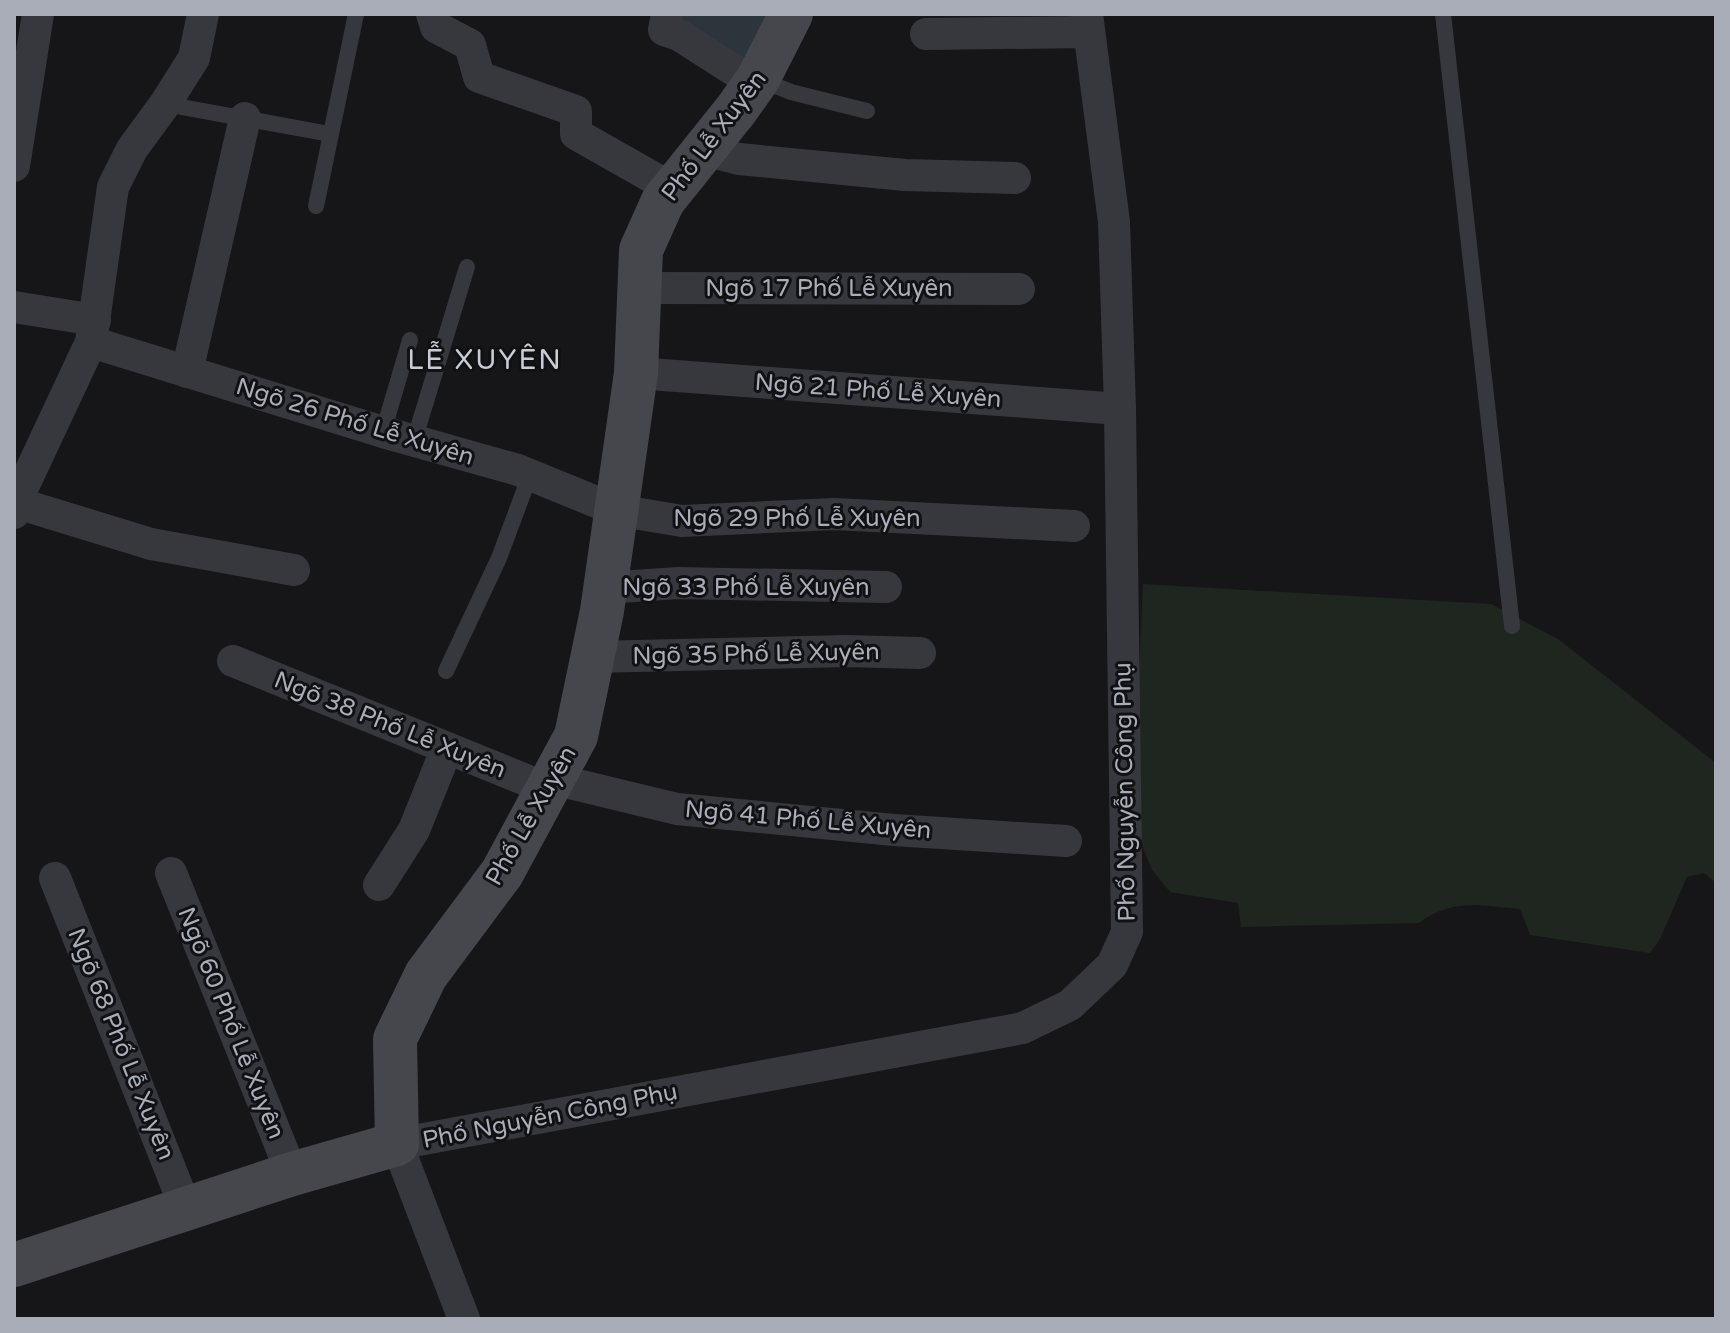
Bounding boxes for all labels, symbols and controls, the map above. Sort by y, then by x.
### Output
street label: Phố Lễ Xuyên [655,65,773,207]
street label: Ngõ 17 Phố Lễ Xuyên [705,274,953,303]
district label: LỄ XUYÊN [407,341,563,377]
street label: Ngõ 21 Phố Lễ Xuyên [754,368,1002,414]
street label: Ngõ 26 Phố Lễ Xuyên [233,372,477,472]
street label: Ngõ 29 Phố Lễ Xuyên [673,504,921,533]
street label: Ngõ 33 Phố Lễ Xuyên [622,573,870,602]
street label: Ngõ 35 Phố Lễ Xuyên [632,637,880,671]
street label: Phố Nguyễn Công Phụ [1108,662,1142,922]
street label: Ngõ 38 Phố Lễ Xuyên [270,665,510,785]
street label: Phố Lễ Xuyên [479,741,583,891]
street label: Ngõ 41 Phố Lễ Xuyên [684,795,932,845]
street label: Ngõ 60 Phố Lễ Xuyên [171,903,291,1143]
street label: Ngõ 68 Phố Lễ Xuyên [61,924,181,1164]
street label: Phố Nguyễn Công Phụ [420,1077,680,1155]

